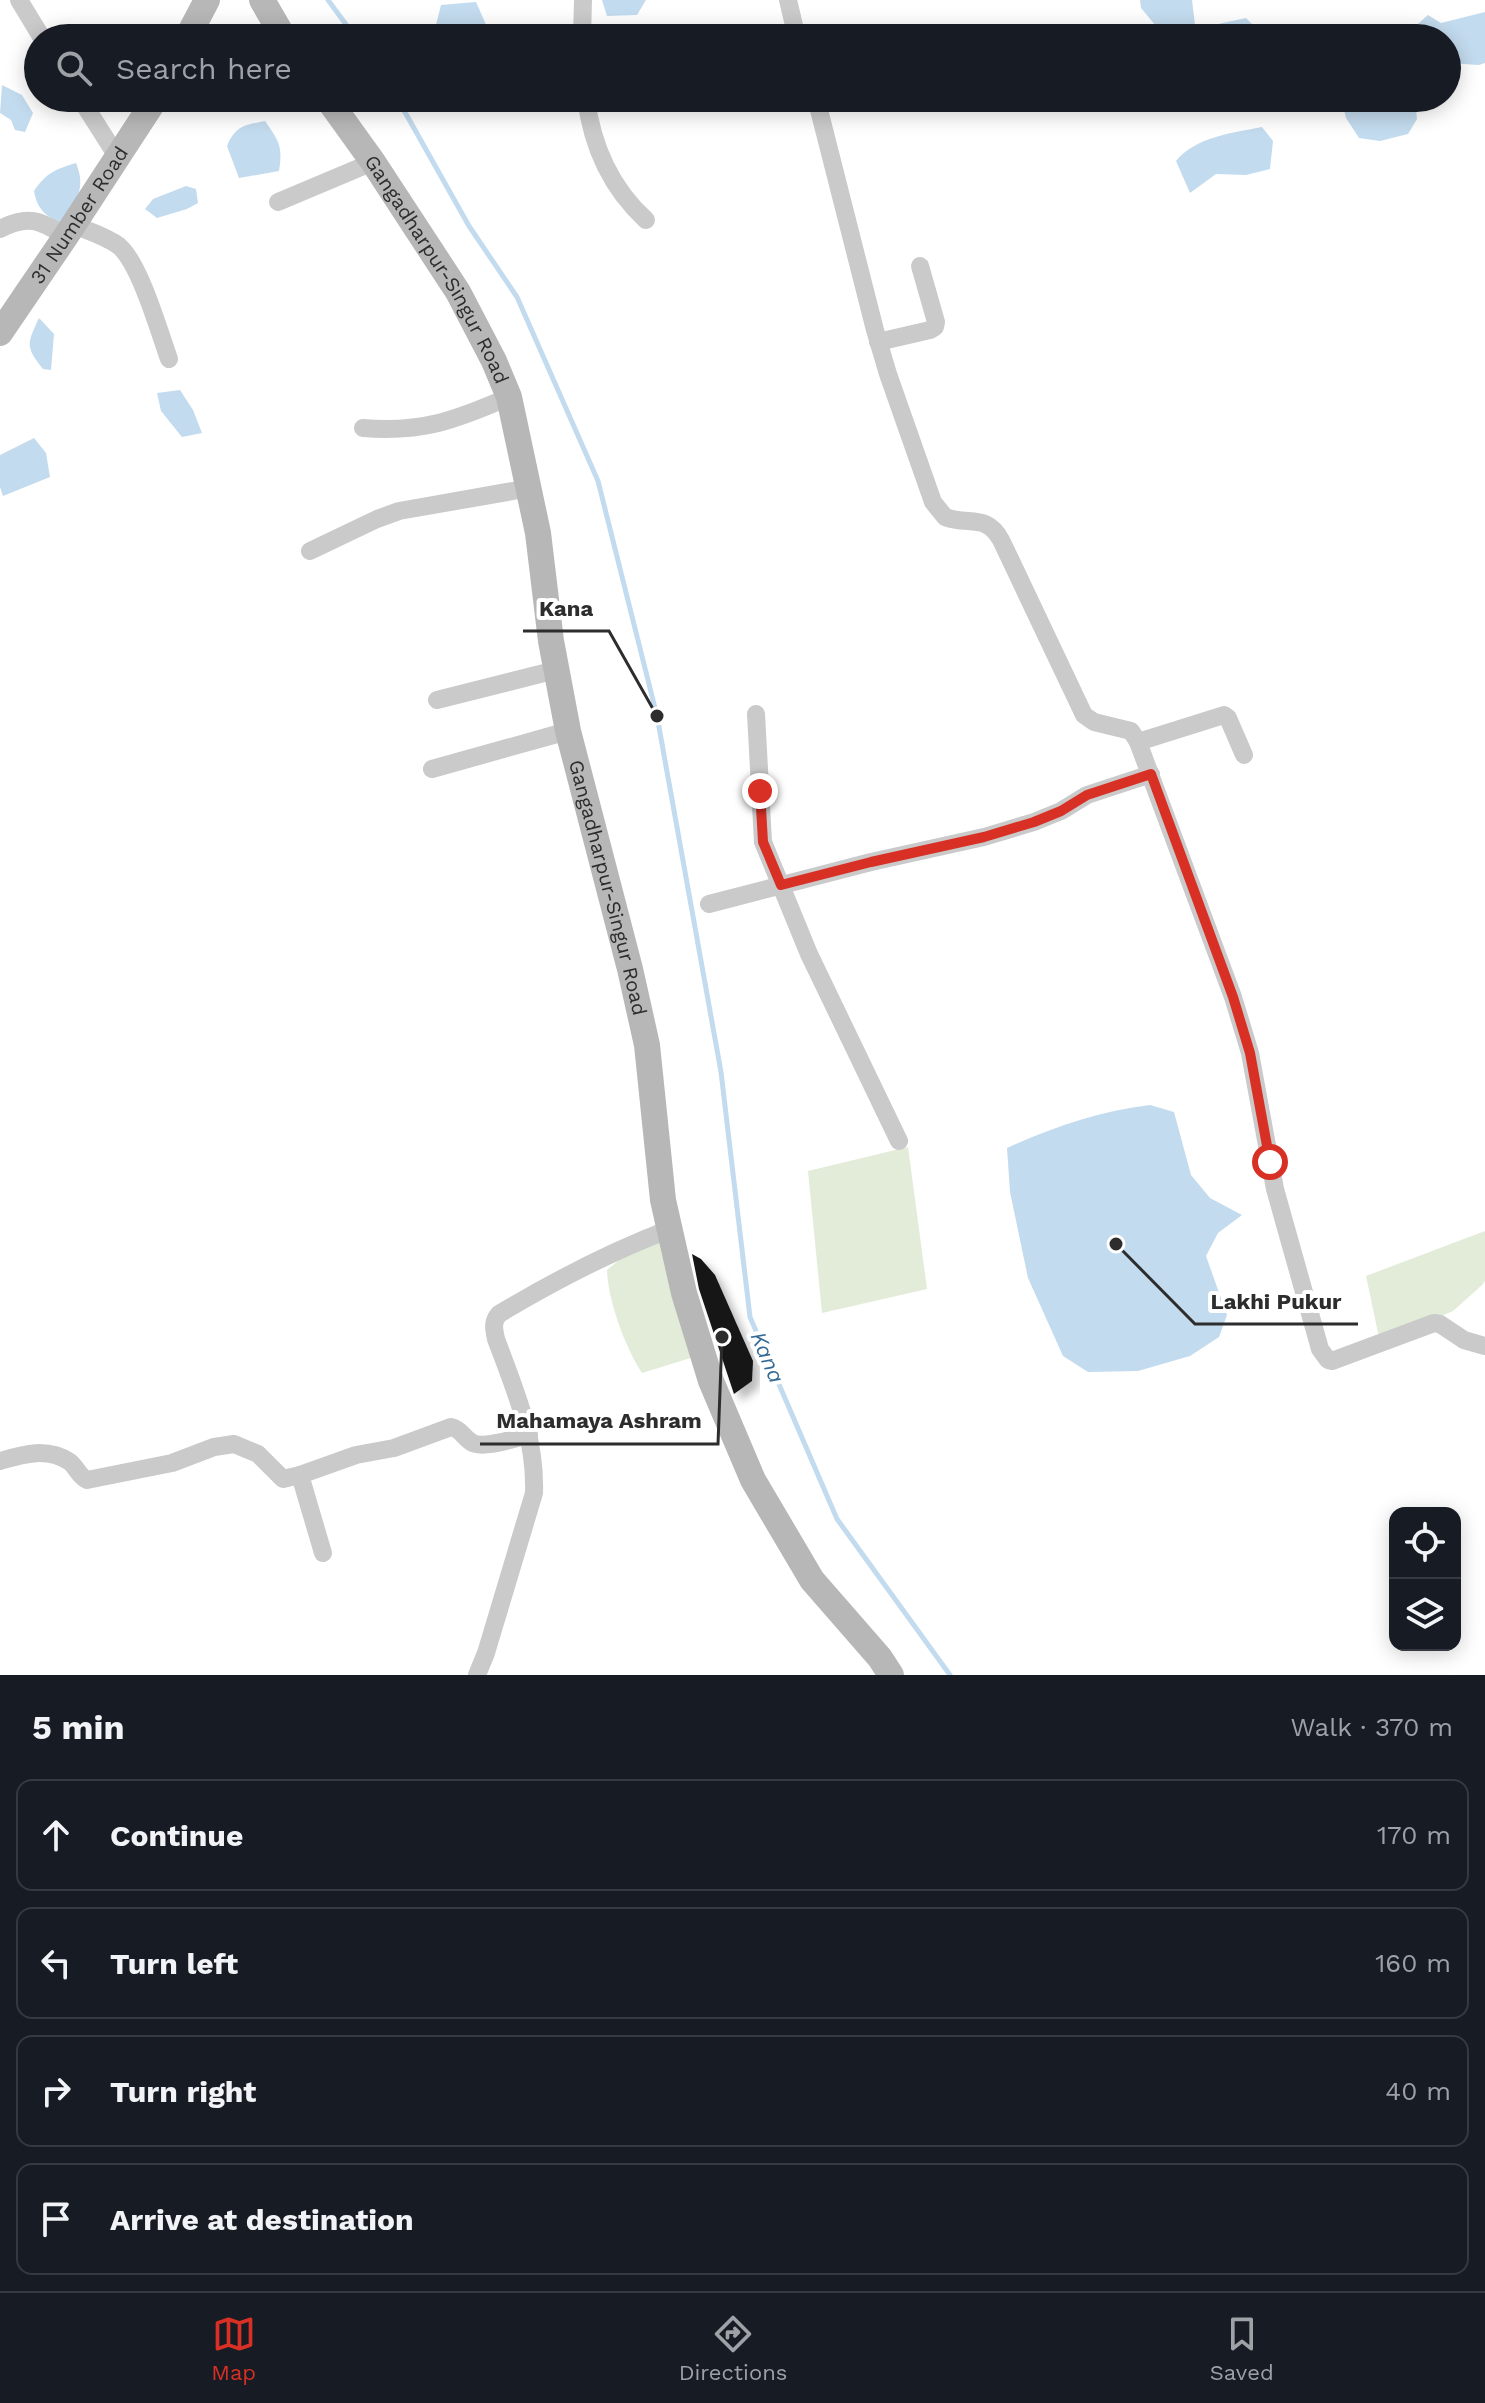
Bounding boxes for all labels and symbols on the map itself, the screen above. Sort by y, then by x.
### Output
street label: 31 Number Road [25,142,133,288]
street label: Gangadharpur-Singur Road [360,150,514,387]
callout: Kana [523,585,609,631]
text: Kana [539,596,593,621]
street label: Gangadharpur-Singur Road [564,757,652,1018]
route end [742,773,778,809]
route start [1252,1144,1288,1180]
callout: Lakhi Pukur [1195,1278,1358,1324]
text: Lakhi Pukur [1211,1289,1342,1314]
water label: Kana [746,1328,789,1387]
callout: Mahamaya Ashram [480,1398,718,1444]
text: Mahamaya Ashram [496,1408,702,1433]

